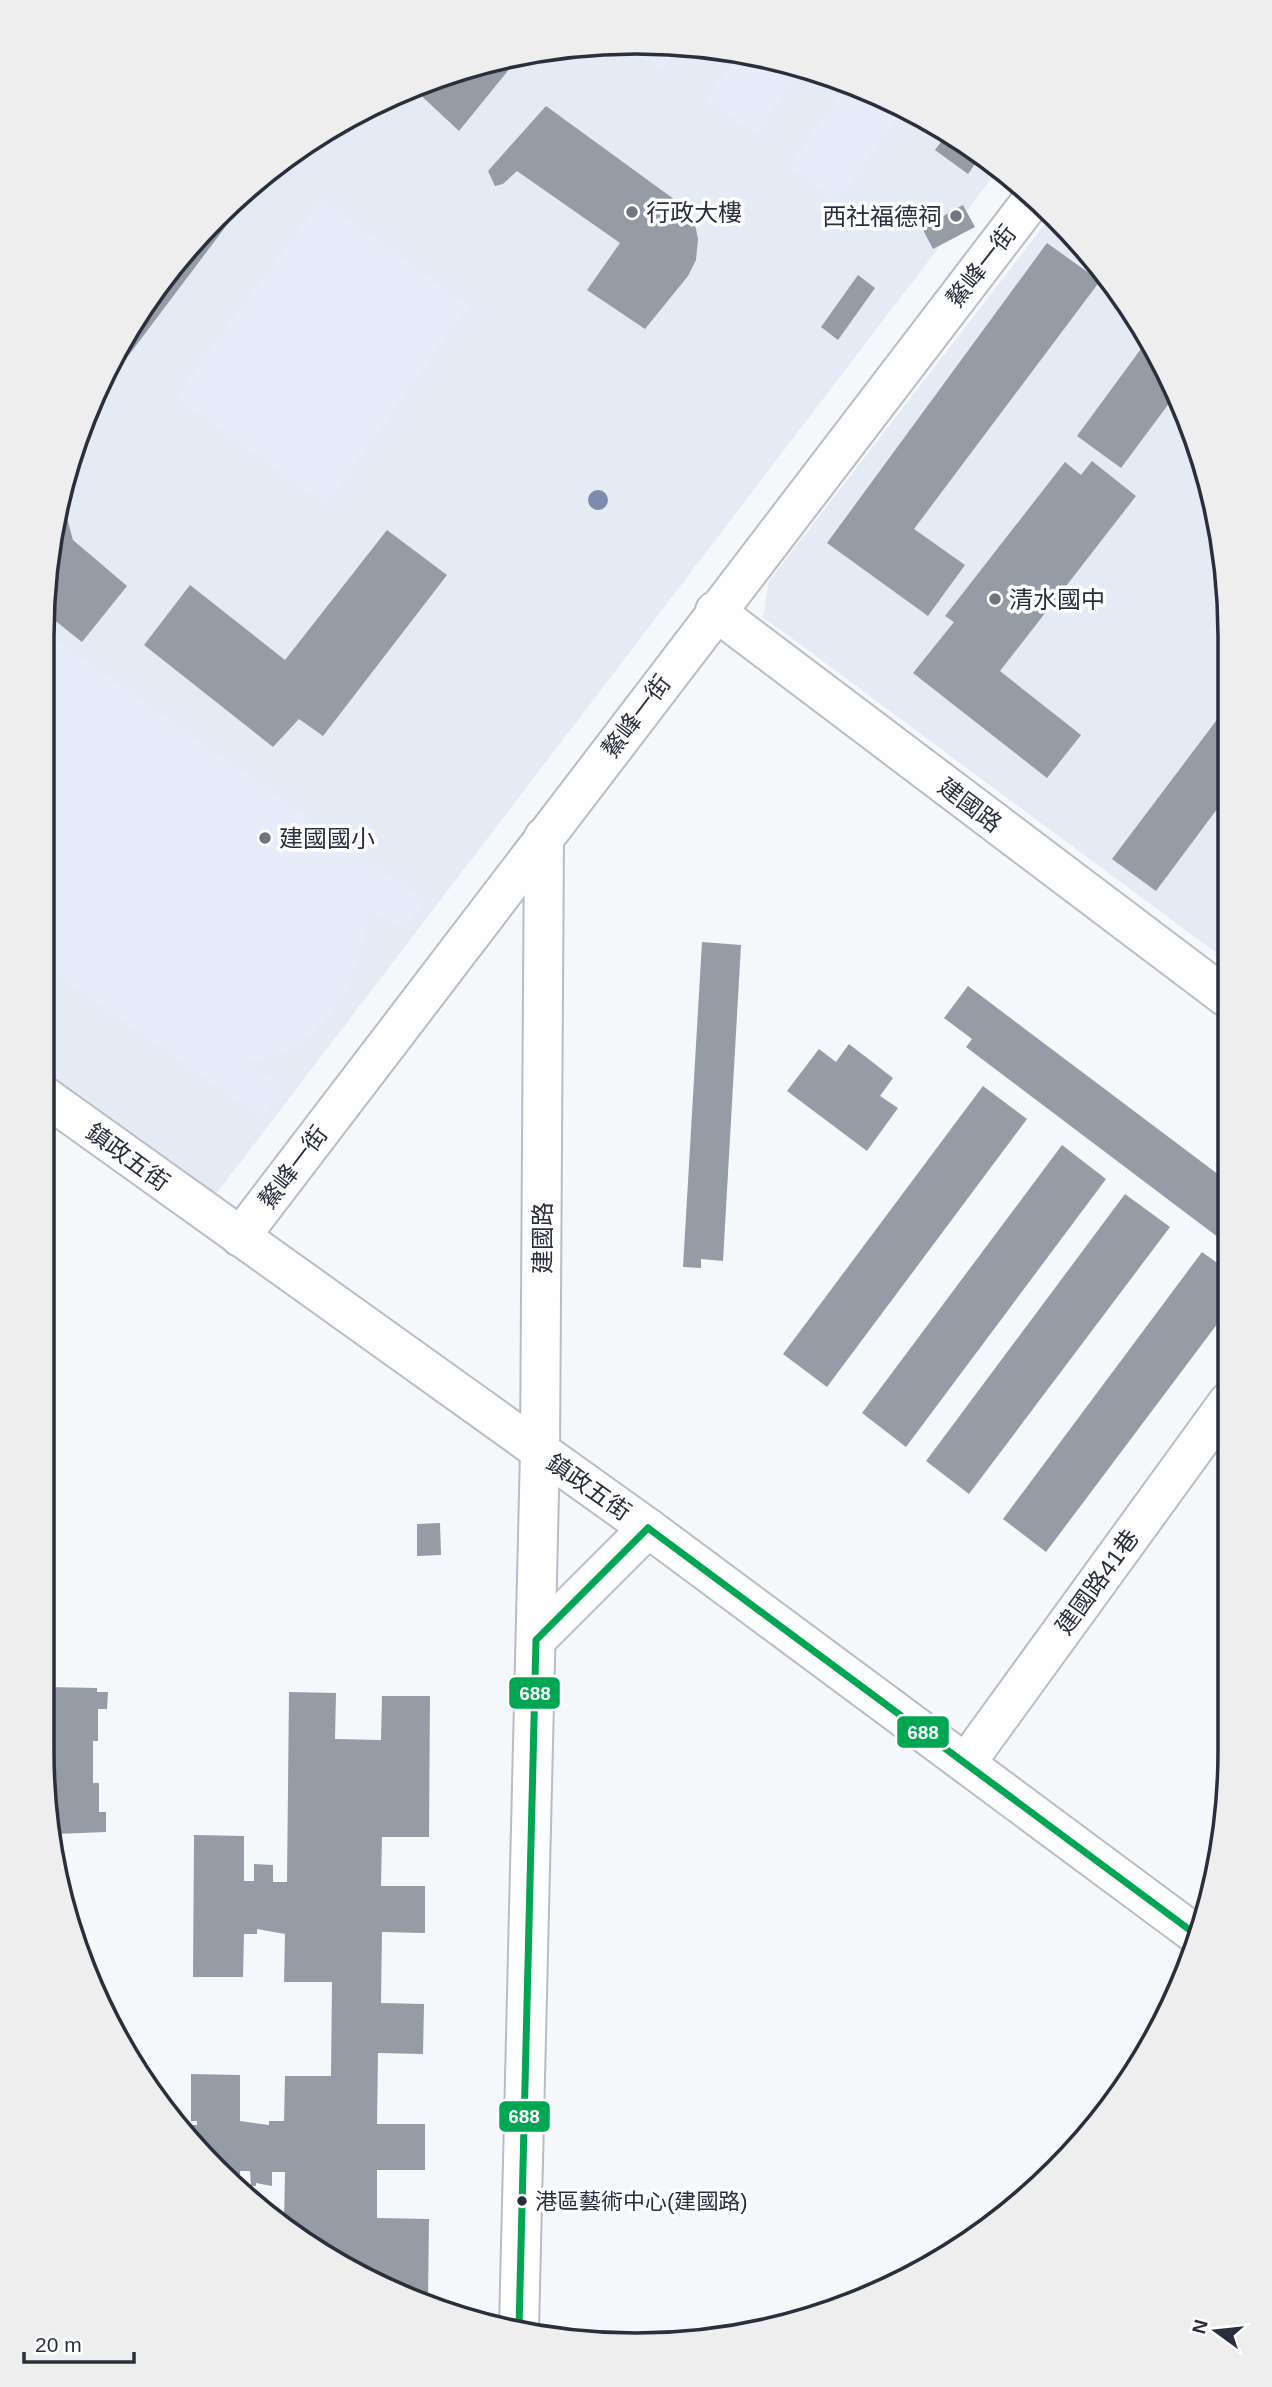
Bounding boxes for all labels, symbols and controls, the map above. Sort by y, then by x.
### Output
place label: 行政大樓 [646,199,742,226]
place label: 西社福德祠 [822,203,942,230]
marker: 行政大樓 [624,204,640,220]
marker: 西社福德祠 [948,208,964,224]
street label: 鰲峰一街 [941,220,1021,312]
place label: 清水國中 [1009,586,1105,613]
marker: 清水國中 [987,591,1003,607]
street label: 鰲峰一街 [596,670,676,762]
street label: 建國路 [933,773,1007,837]
place label: 建國國小 [279,825,375,852]
marker: 建國國小 [257,830,273,846]
street label: 鎮政五街 [81,1118,175,1196]
street label: 鰲峰一街 [253,1121,333,1213]
street label: 建國路 [529,1202,556,1274]
street label: 鎮政五街 [542,1448,636,1526]
street label: 建國路41巷 [1050,1524,1144,1640]
line badge: 688 [508,1676,561,1710]
text: 688 [519,1683,551,1704]
line badge: 688 [896,1715,950,1749]
text: 688 [907,1722,939,1743]
line badge: 688 [498,2100,551,2133]
text: 688 [508,2106,540,2127]
place label: 港區藝術中心(建國路) [535,2189,748,2214]
marker: 港區藝術中心(建國路) [515,2194,529,2208]
north arrow [1181,2296,1251,2366]
text: N [1188,2317,1212,2336]
scale bar [24,2320,135,2364]
text: 20 m [35,2333,82,2356]

